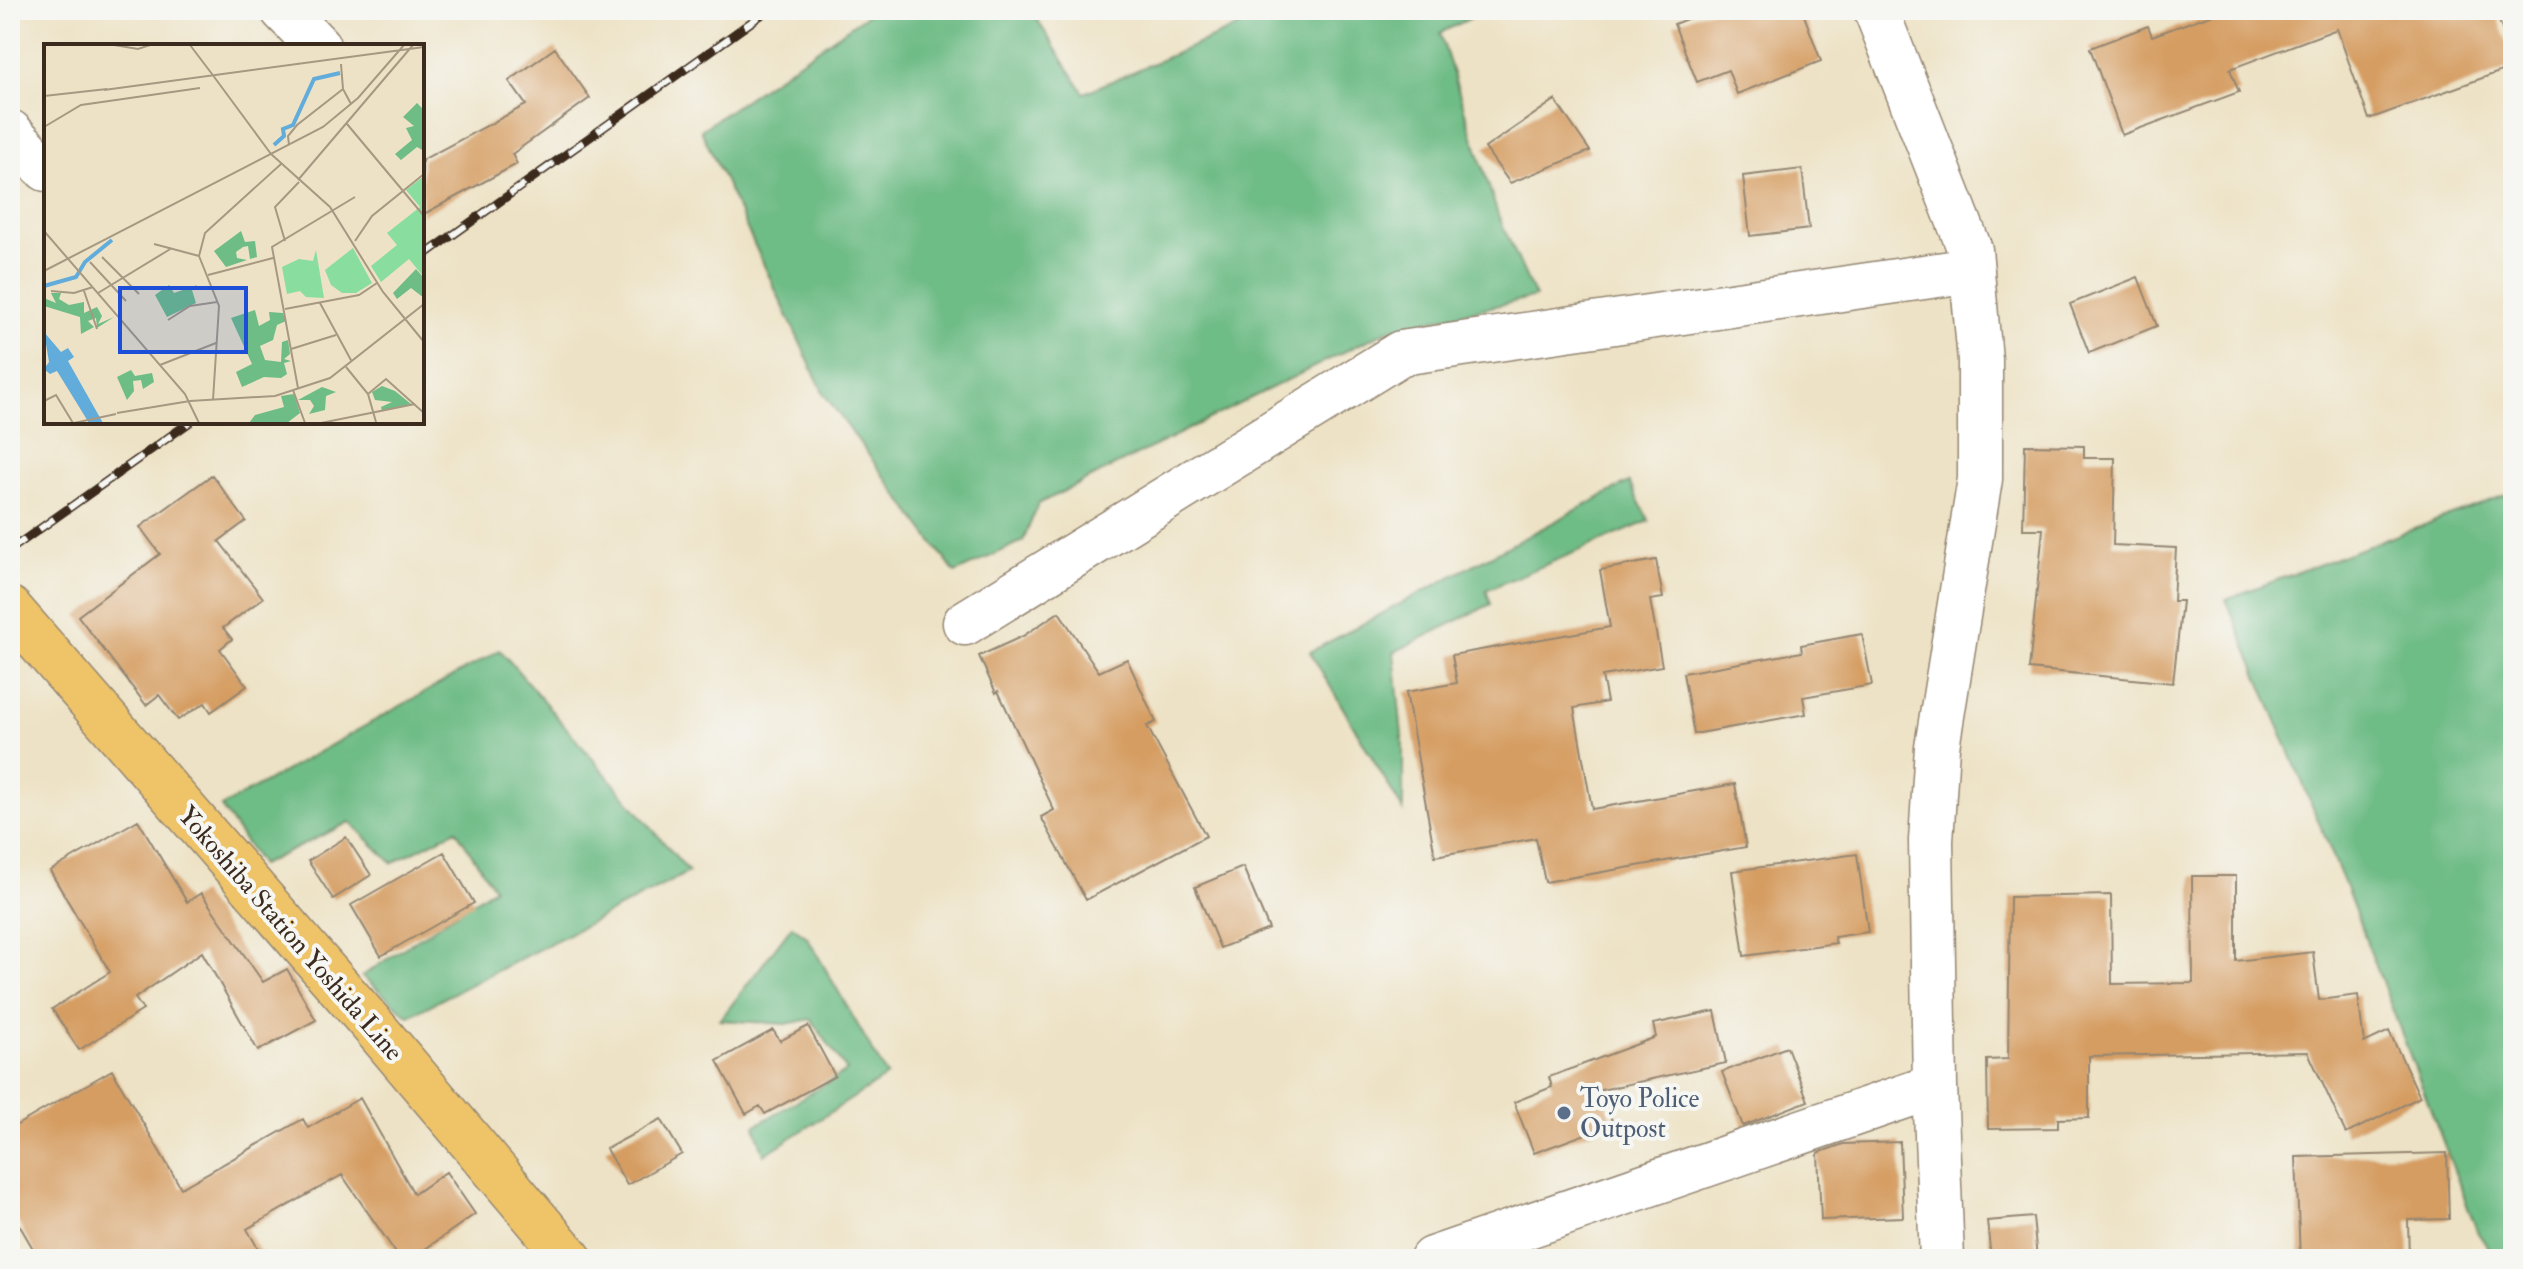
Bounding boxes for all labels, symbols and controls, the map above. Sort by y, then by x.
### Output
inset map [44,44,424,424]
street label: Yokoshiba Station Yoshida Line [171,800,410,1068]
place label: Toyo Police Outpost [1580,1083,1699,1146]
marker: Toyo Police Outpost [1555,1104,1573,1122]

